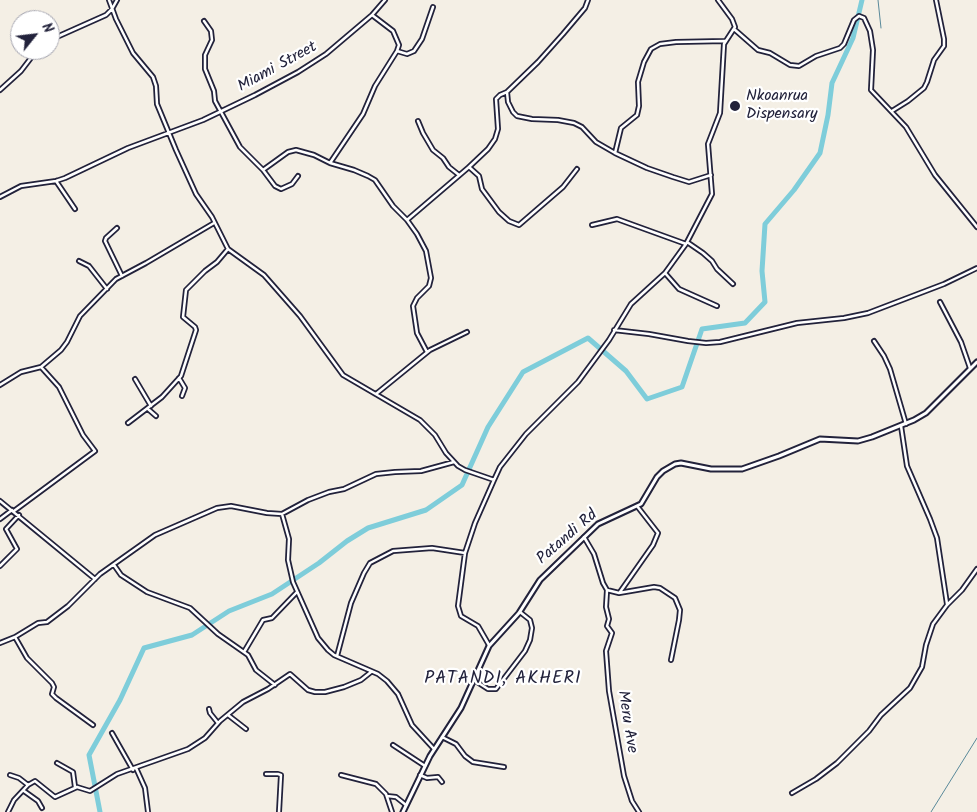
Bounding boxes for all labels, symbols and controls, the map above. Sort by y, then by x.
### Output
north arrow [10,10,60,60]
text: N [35,19,59,37]
street label: Miami Street [235,38,321,98]
place label: Nkoanrua Dispensary [746,87,817,125]
marker: Nkoanrua Dispensary [728,99,742,113]
street label: Patandi Rd [534,506,602,570]
district label: PATANDI, AKHERI [422,669,584,691]
street label: Meru Ave [612,689,640,755]

